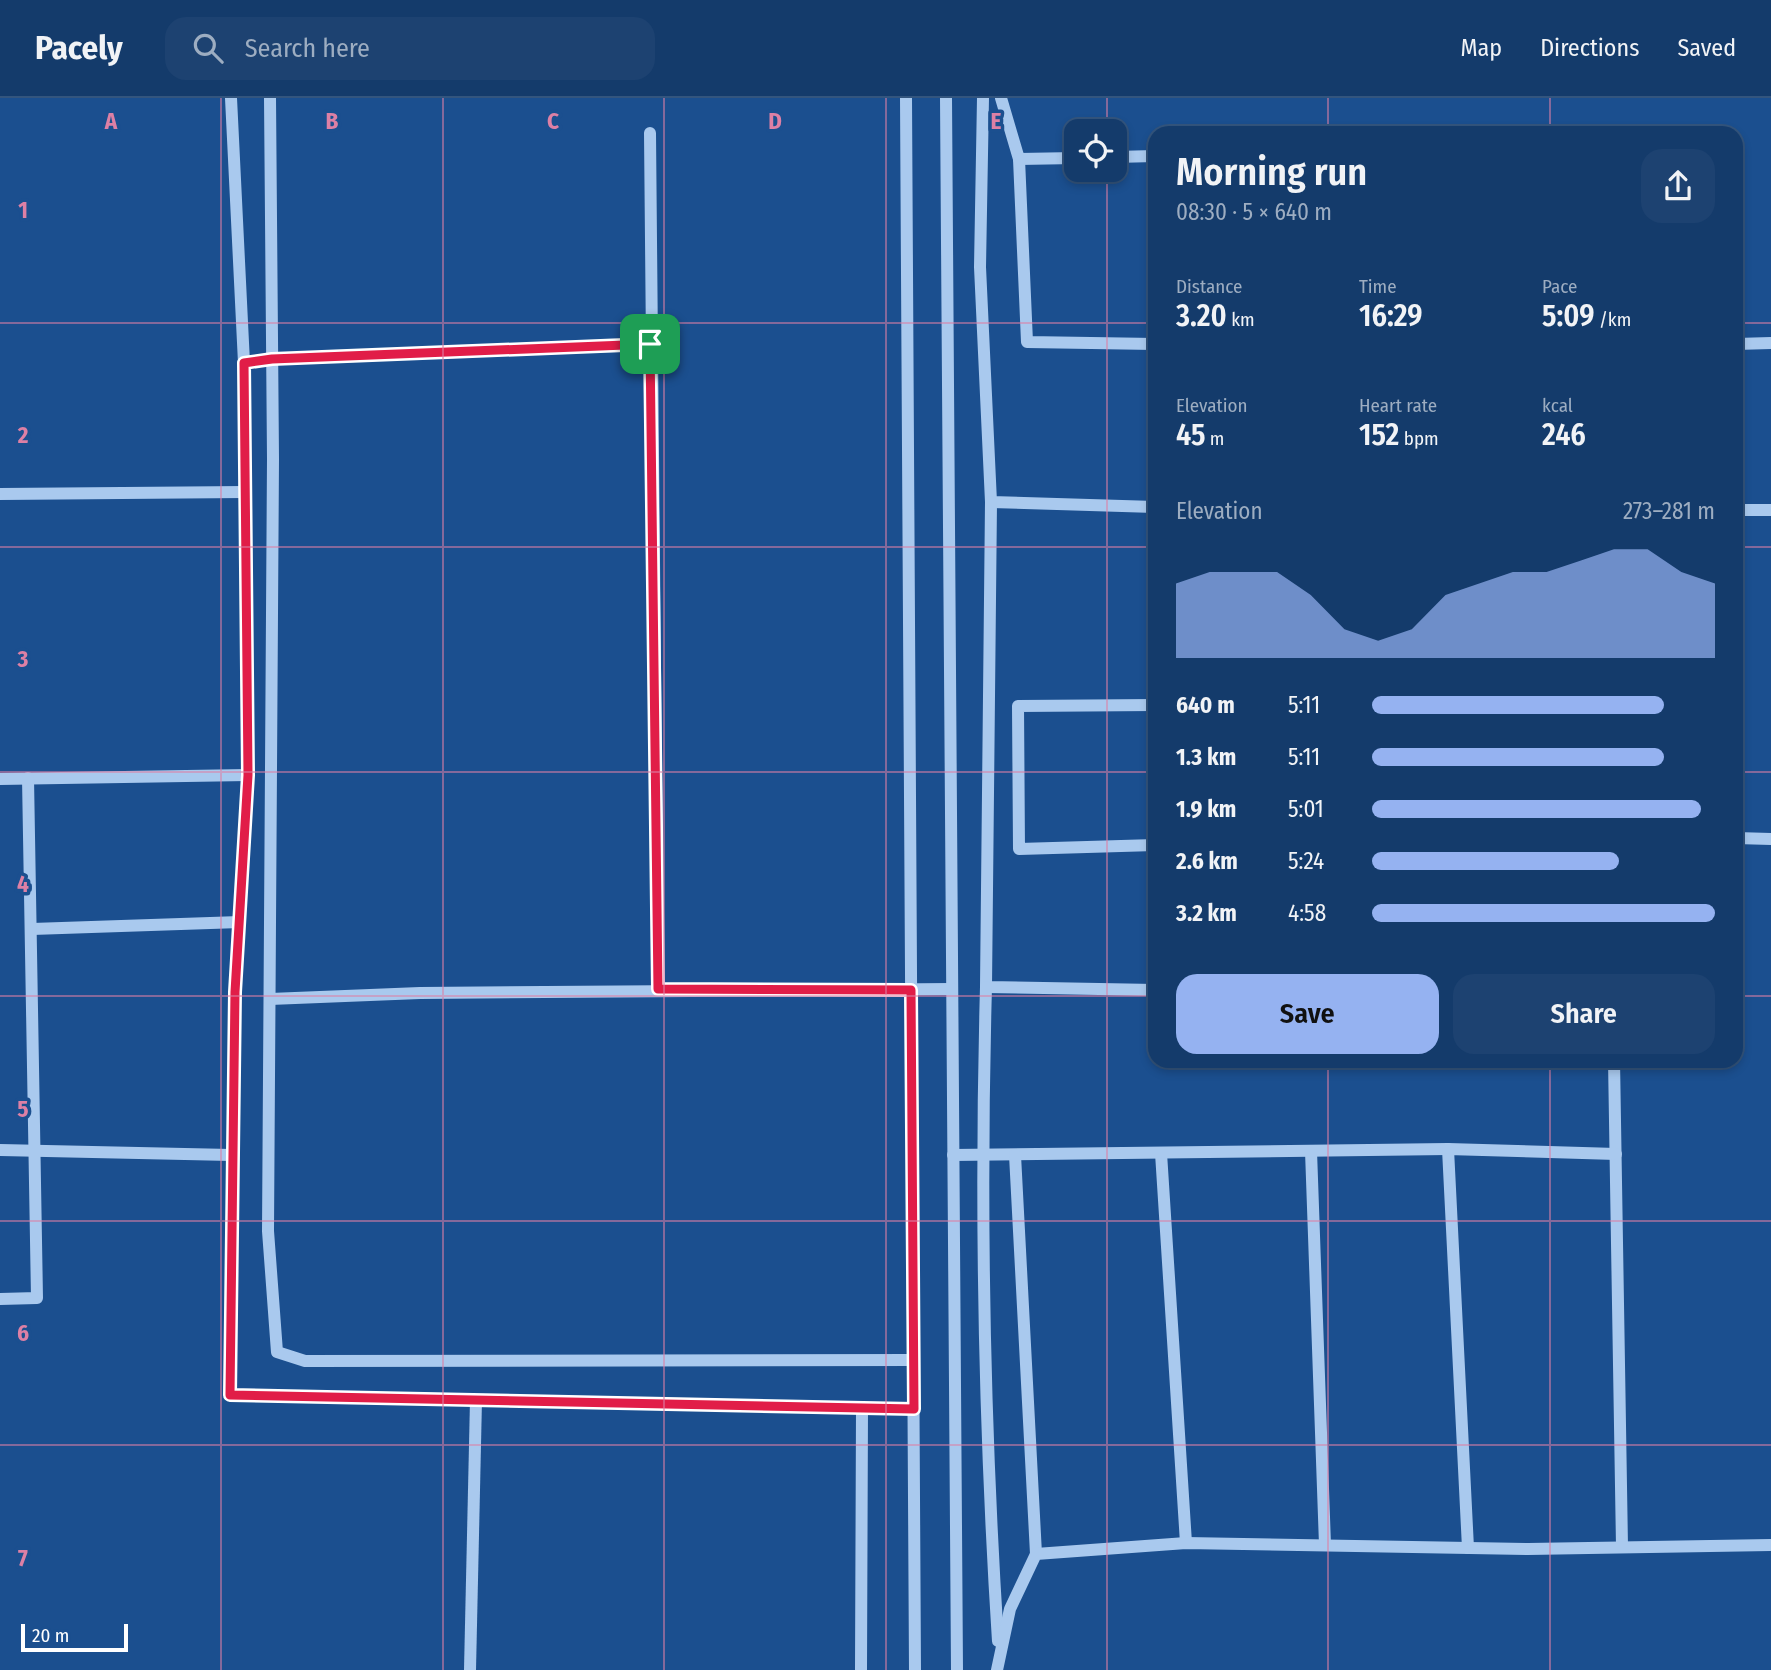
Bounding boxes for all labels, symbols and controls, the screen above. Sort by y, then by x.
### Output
search box [165,17,655,80]
text: Pacely [35,28,123,68]
icon: search [189,29,227,67]
text: Search here [245,33,370,64]
text: Map [1461,34,1502,62]
text: Directions [1540,34,1639,62]
text: Saved [1677,34,1736,62]
text: A [104,107,118,135]
text: B [326,107,339,135]
text: C [547,107,559,135]
text: D [768,107,782,135]
text: E [991,107,1002,135]
map controls [1064,119,1127,182]
button: locate [1064,119,1127,182]
text: Morning run [1176,149,1367,195]
button: share [1641,149,1715,223]
text: 1 [18,196,28,224]
text: 08:30 · 5 × 640 m [1176,198,1332,226]
text: Distance [1176,275,1243,298]
text: Time [1359,275,1397,298]
text: Pace [1542,275,1577,298]
text: 3.20 [1176,298,1227,334]
text: 16:29 [1359,298,1423,334]
text: 5:09 [1542,298,1594,334]
text: km [1227,308,1255,331]
text: /km [1594,308,1631,331]
pin [620,314,680,374]
icon: arrive [631,325,669,363]
text: Elevation [1176,394,1248,417]
text: Heart rate [1359,394,1437,417]
text: kcal [1542,394,1573,417]
text: 45 [1176,417,1205,453]
text: 152 [1359,417,1399,453]
text: 246 [1542,417,1586,453]
text: 2 [17,421,29,449]
text: m [1205,427,1224,450]
text: bpm [1399,427,1439,450]
text: Elevation [1176,497,1263,525]
text: 273–281 m [1623,497,1715,525]
text: 3 [17,645,29,673]
text: 640 m [1176,691,1235,719]
text: 5:11 [1288,691,1320,719]
text: 1.3 km [1176,743,1236,771]
text: 5:11 [1288,743,1320,771]
text: 1.9 km [1176,795,1236,823]
text: 5:01 [1288,795,1324,823]
text: 2.6 km [1176,847,1238,875]
text: 5:24 [1288,847,1324,875]
text: 4 [17,870,29,898]
text: 3.2 km [1176,899,1237,927]
text: 4:58 [1288,899,1326,927]
button: Save [1176,974,1439,1054]
button: Share [1453,974,1715,1054]
text: 5 [17,1095,29,1123]
text: 6 [17,1319,29,1347]
text: 7 [18,1544,28,1572]
scale bar [21,1621,128,1653]
text: 20 m [32,1624,69,1647]

